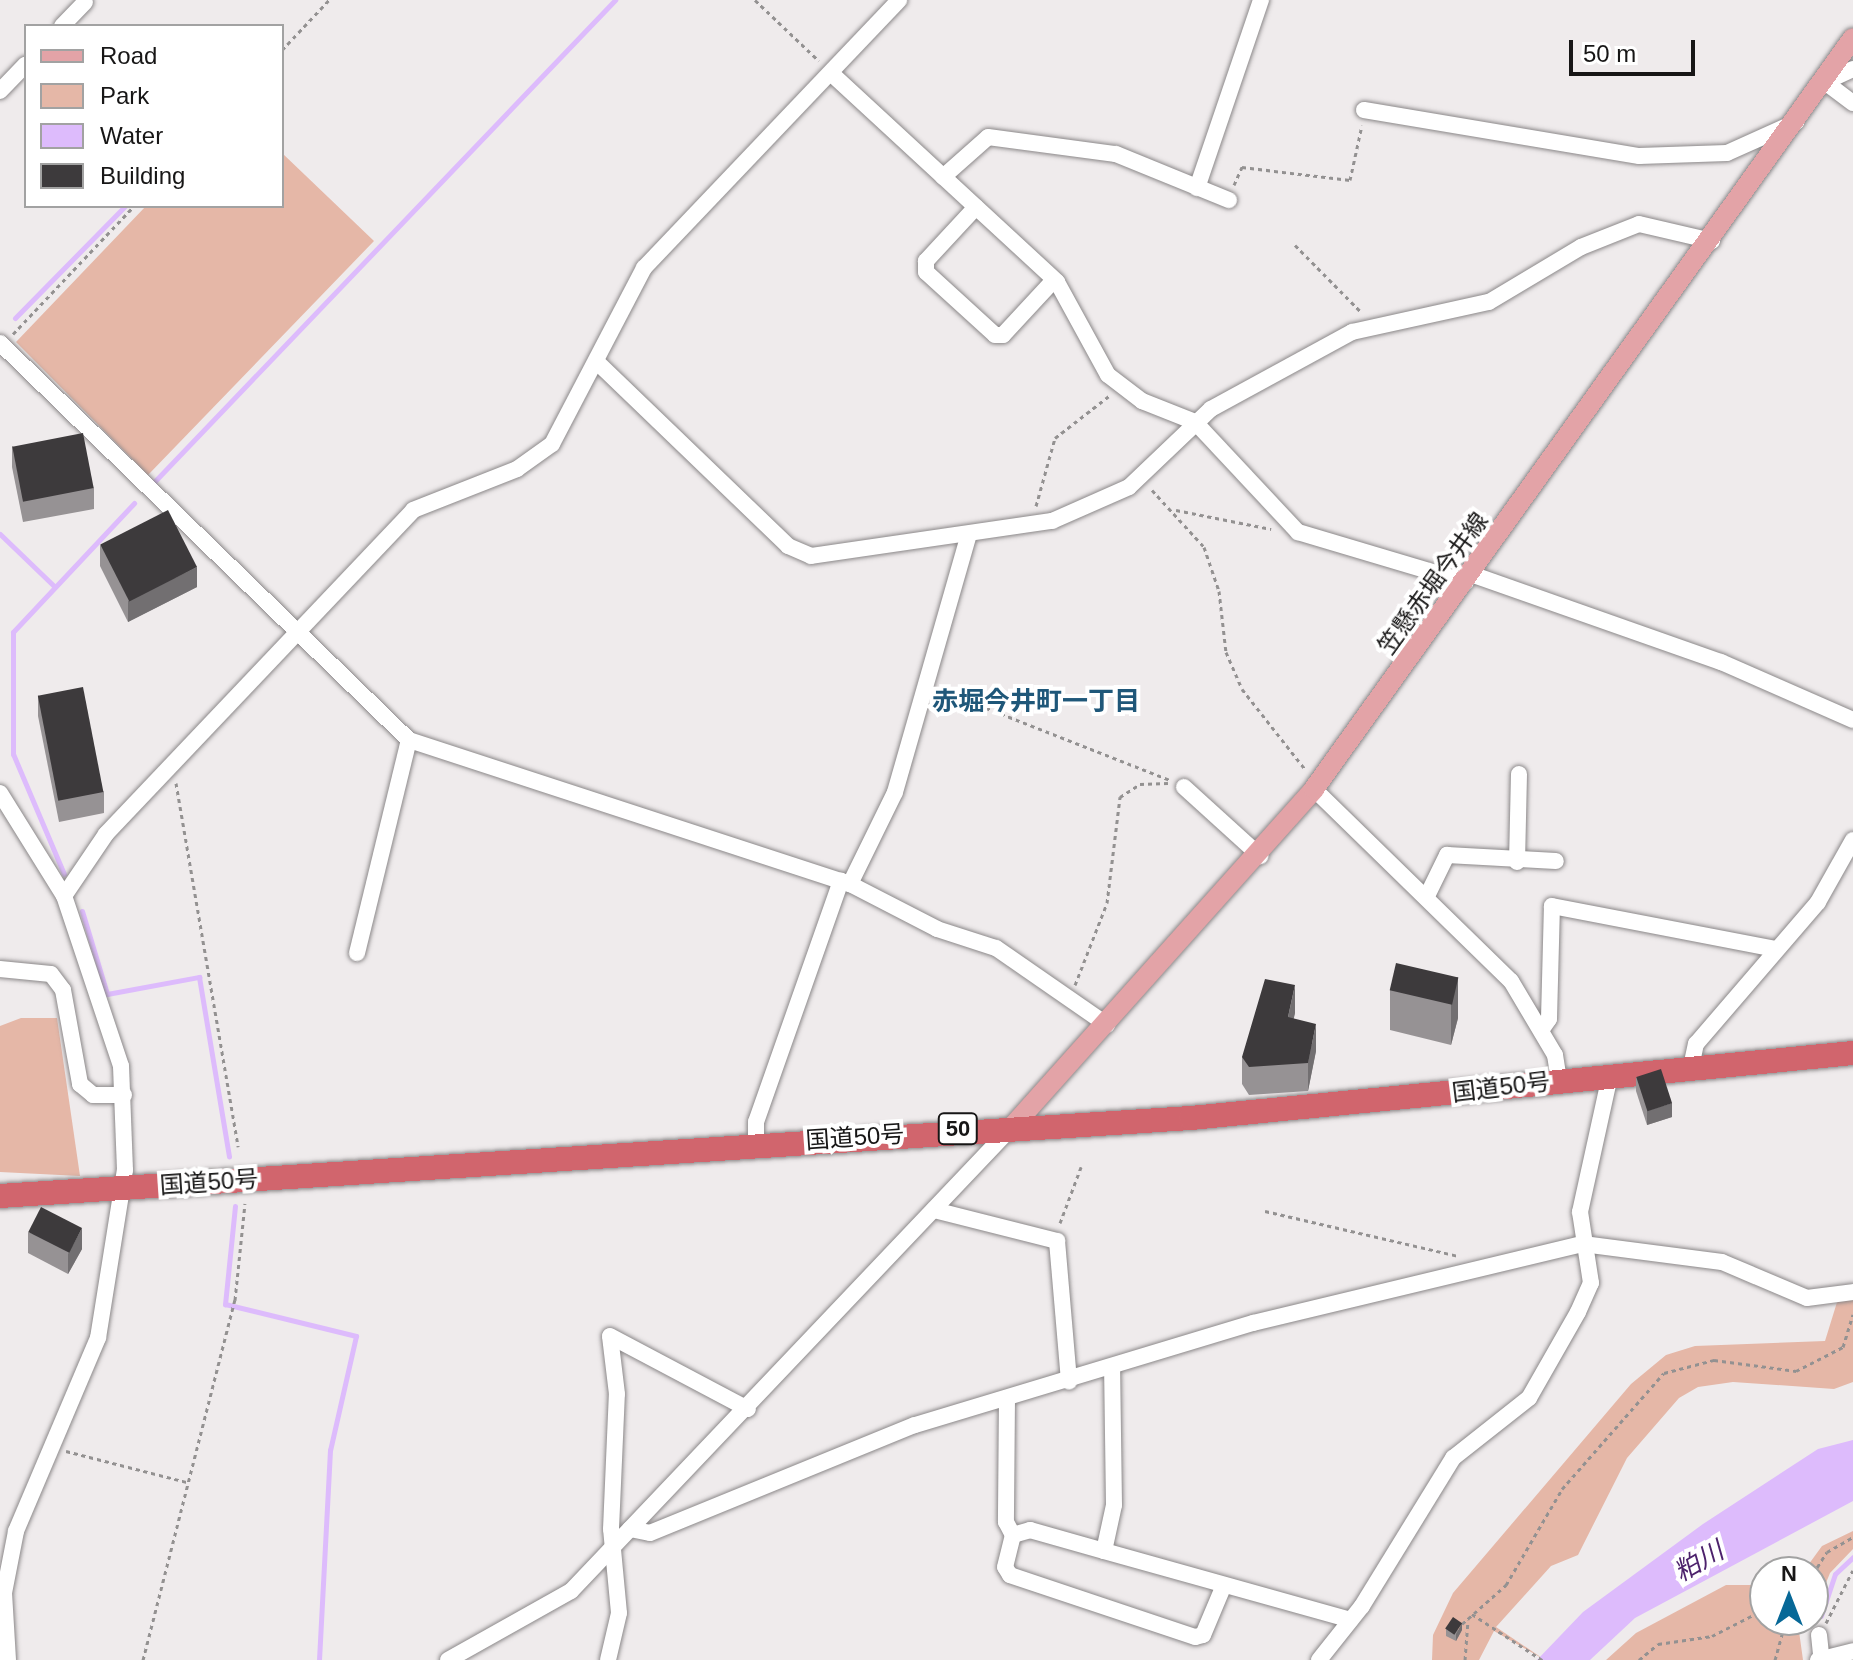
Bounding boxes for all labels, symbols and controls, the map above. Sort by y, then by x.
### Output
legend [24,24,284,208]
scale bar [1573,24,1699,74]
text: 50 m [1583,40,1636,67]
text: Road [100,42,157,69]
text: Park [100,82,149,109]
text: Water [100,122,163,149]
text: Building [100,162,185,189]
street label: 笠懸赤堀今井線 [1372,507,1494,659]
district label: 赤堀今井町一丁目 [932,686,1140,718]
street label: 国道50号 [1450,1067,1552,1107]
road number: 50 [936,1111,980,1147]
street label: 国道50号 [805,1119,905,1155]
street label: 国道50号 [159,1164,259,1200]
water label: 粕川 [1669,1535,1729,1589]
north arrow [1749,1556,1829,1636]
text: N [1781,1561,1797,1586]

